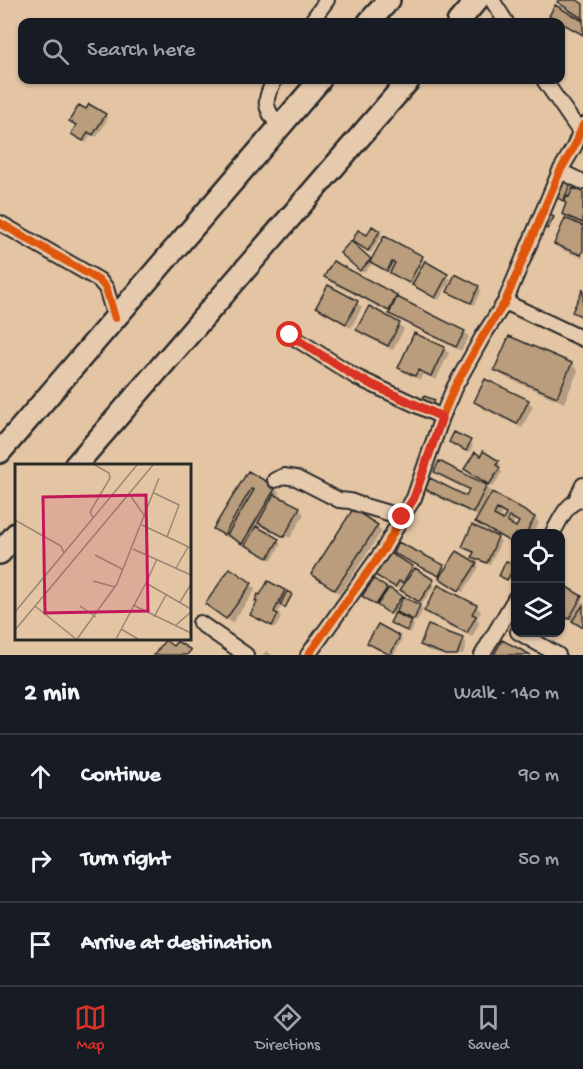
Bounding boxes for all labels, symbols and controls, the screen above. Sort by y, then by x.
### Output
search box [18,18,565,84]
icon: search [39,35,72,68]
text: Search here [87,38,195,64]
route start [276,321,302,347]
inset map [15,464,190,640]
route end [388,503,414,529]
map controls [511,529,565,637]
button: locate [511,529,565,583]
button: layers [511,583,565,637]
text: 2 min [24,679,79,710]
text: Walk · 140 m [454,683,559,706]
icon: ahead [24,760,57,793]
text: Continue [81,763,161,789]
text: 90 m [519,765,559,788]
icon: right [24,844,57,877]
text: Turn right [81,847,169,873]
text: 50 m [518,849,559,872]
icon: arrive [24,928,57,961]
text: Arrive at destination [81,931,271,957]
tab: Map [74,1001,107,1056]
tab: Directions [255,1001,320,1056]
tab: Saved [468,1001,509,1056]

